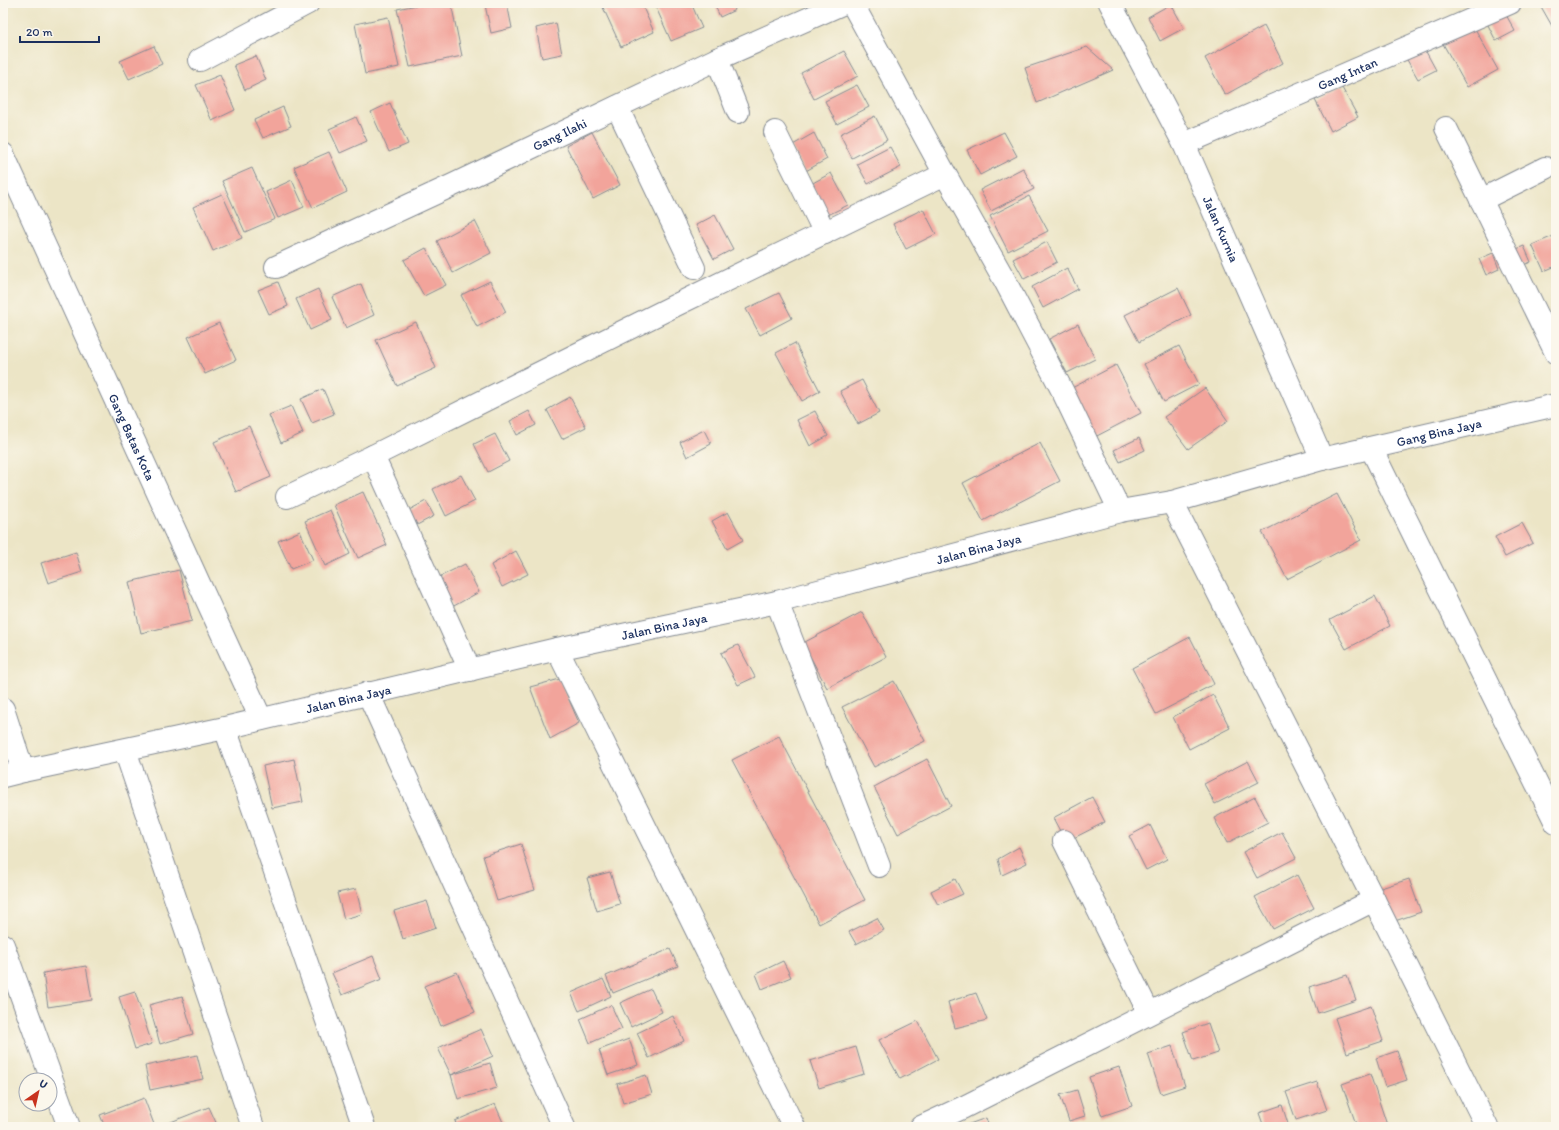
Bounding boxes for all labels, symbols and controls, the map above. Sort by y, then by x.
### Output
scale bar [20,18,99,44]
text: 20 m [26,25,53,39]
street label: Gang Intan [1315,54,1380,93]
street label: Gang Ilahi [530,115,589,153]
street label: Jalan Kurnia [1200,194,1242,265]
street label: Gang Batas Kota [106,391,159,483]
street label: Gang Bina Jaya [1395,415,1483,449]
street label: Jalan Bina Jaya [935,530,1023,567]
street label: Jalan Bina Jaya [620,610,709,643]
street label: Jalan Bina Jaya [304,681,393,716]
north arrow [18,1072,58,1112]
text: U [37,1077,50,1092]

